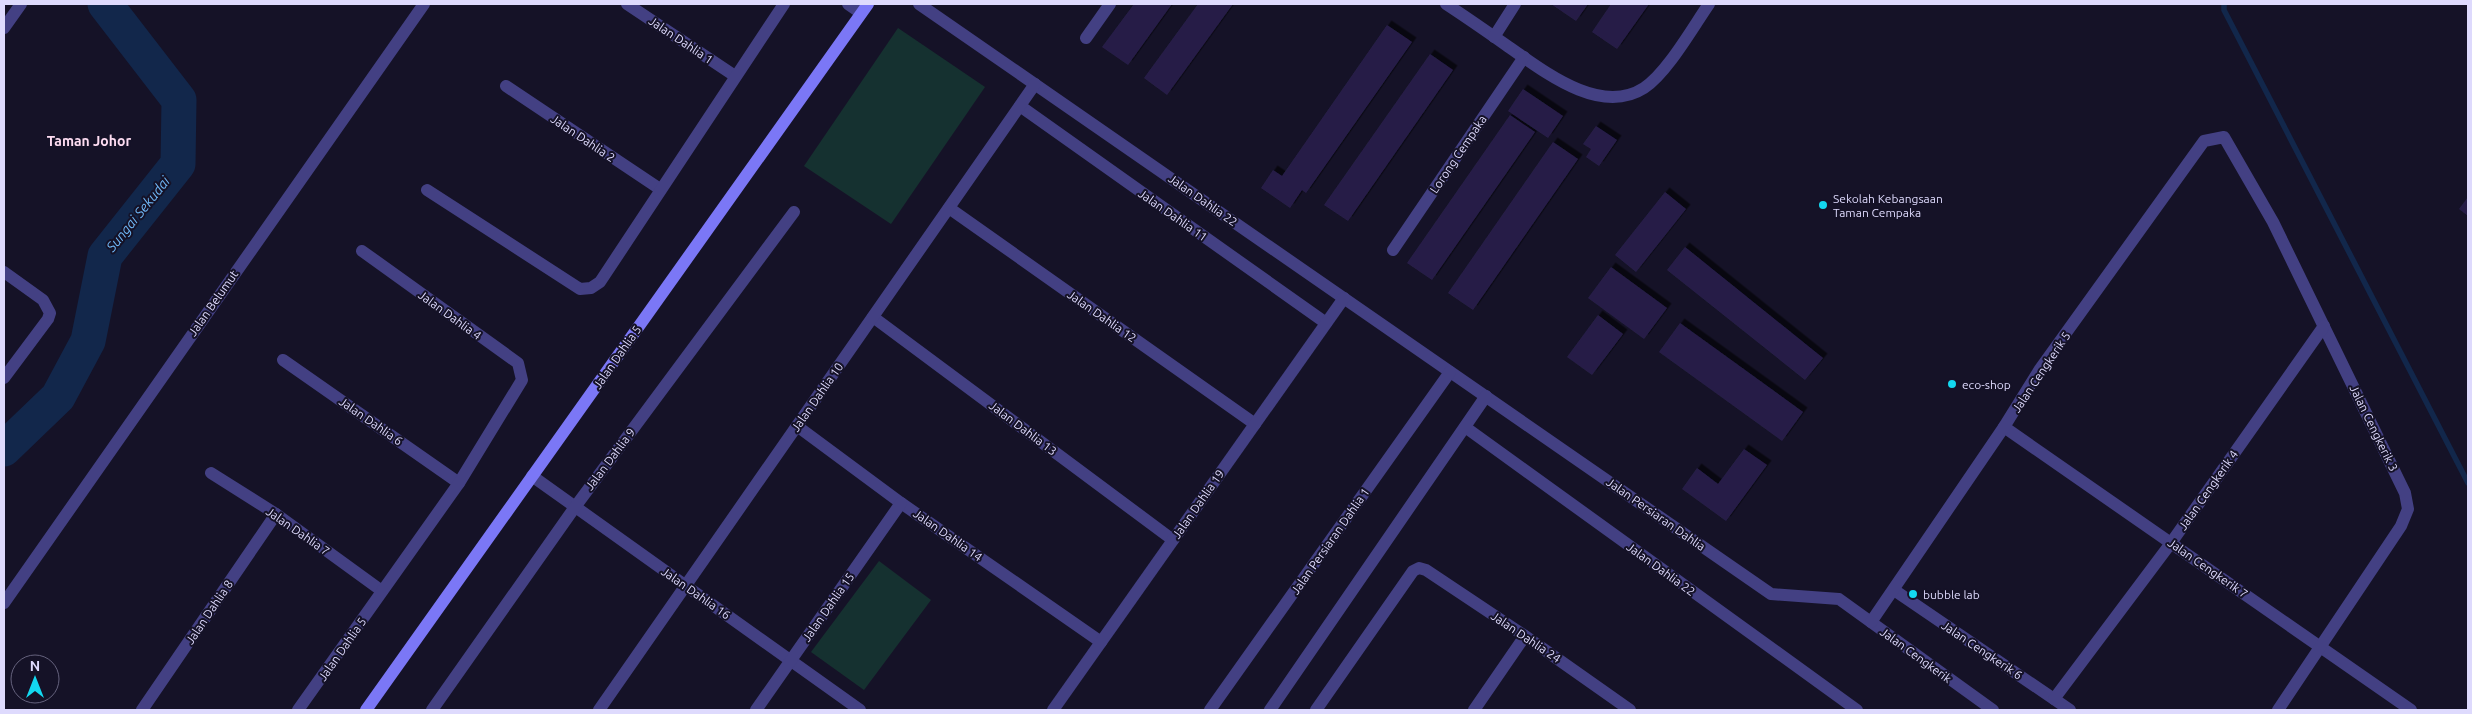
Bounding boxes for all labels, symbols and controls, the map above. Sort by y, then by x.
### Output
street label: Jalan Dahlia 1 [647,14,715,66]
street label: Jalan Dahlia 2 [549,112,617,164]
street label: Lorong Cempaka [1427,113,1489,195]
district label: Taman Johor [47,133,131,149]
street label: Jalan Dahlia 22 [1166,171,1240,229]
water label: Sungai Sekudai [102,173,173,256]
street label: Jalan Dahlia 11 [1136,186,1210,244]
place label: Sekolah Kebangsaan Taman Cempaka [1833,192,1943,219]
marker: Sekolah Kebangsaan Taman Cempaka [1817,199,1829,211]
street label: Jalan Belumut [186,267,241,338]
street label: Jalan Dahlia 12 [1065,287,1139,345]
street label: Jalan Dahlia 4 [416,288,484,342]
street label: Jalan Dahlia 5 [590,323,644,391]
street label: Jalan Cengkerik 5 [2009,329,2073,415]
street label: Jalan Dahlia 10 [788,360,846,434]
marker: eco-shop [1946,378,1958,390]
place label: eco-shop [1962,378,2011,391]
street label: Jalan Cengkerik 3 [2347,383,2401,473]
street label: Jalan Dahlia 6 [337,394,405,448]
street label: Jalan Dahlia 13 [987,398,1059,458]
street label: Jalan Dahlia 9 [582,425,638,493]
street label: Jalan Cengkerik 4 [2176,447,2240,532]
street label: Jalan Dahlia 19 [1169,467,1227,541]
street label: Jalan Persiaran Dahlia [1604,475,1708,553]
street label: Jalan Persiaran Dahlia 1 [1288,485,1372,597]
street label: Jalan Dahlia 7 [264,504,332,558]
street label: Jalan Dahlia 14 [911,506,985,564]
street label: Jalan Cengkerik 7 [2166,536,2250,600]
street label: Jalan Dahlia 22 [1624,540,1698,598]
street label: Jalan Dahlia 16 [659,564,733,622]
street label: Jalan Dahlia 15 [799,570,857,644]
street label: Jalan Dahlia 8 [183,577,235,646]
marker: bubble lab [1907,588,1919,600]
place label: bubble lab [1923,588,1980,601]
street label: Jalan Dahlia 24 [1489,609,1563,665]
street label: Jalan Dahlia 5 [315,615,369,683]
street label: Jalan Cengkerik 6 [1939,618,2025,682]
street label: Jalan Cengkerik [1878,625,1954,685]
north arrow [10,654,60,704]
text: N [30,658,40,674]

